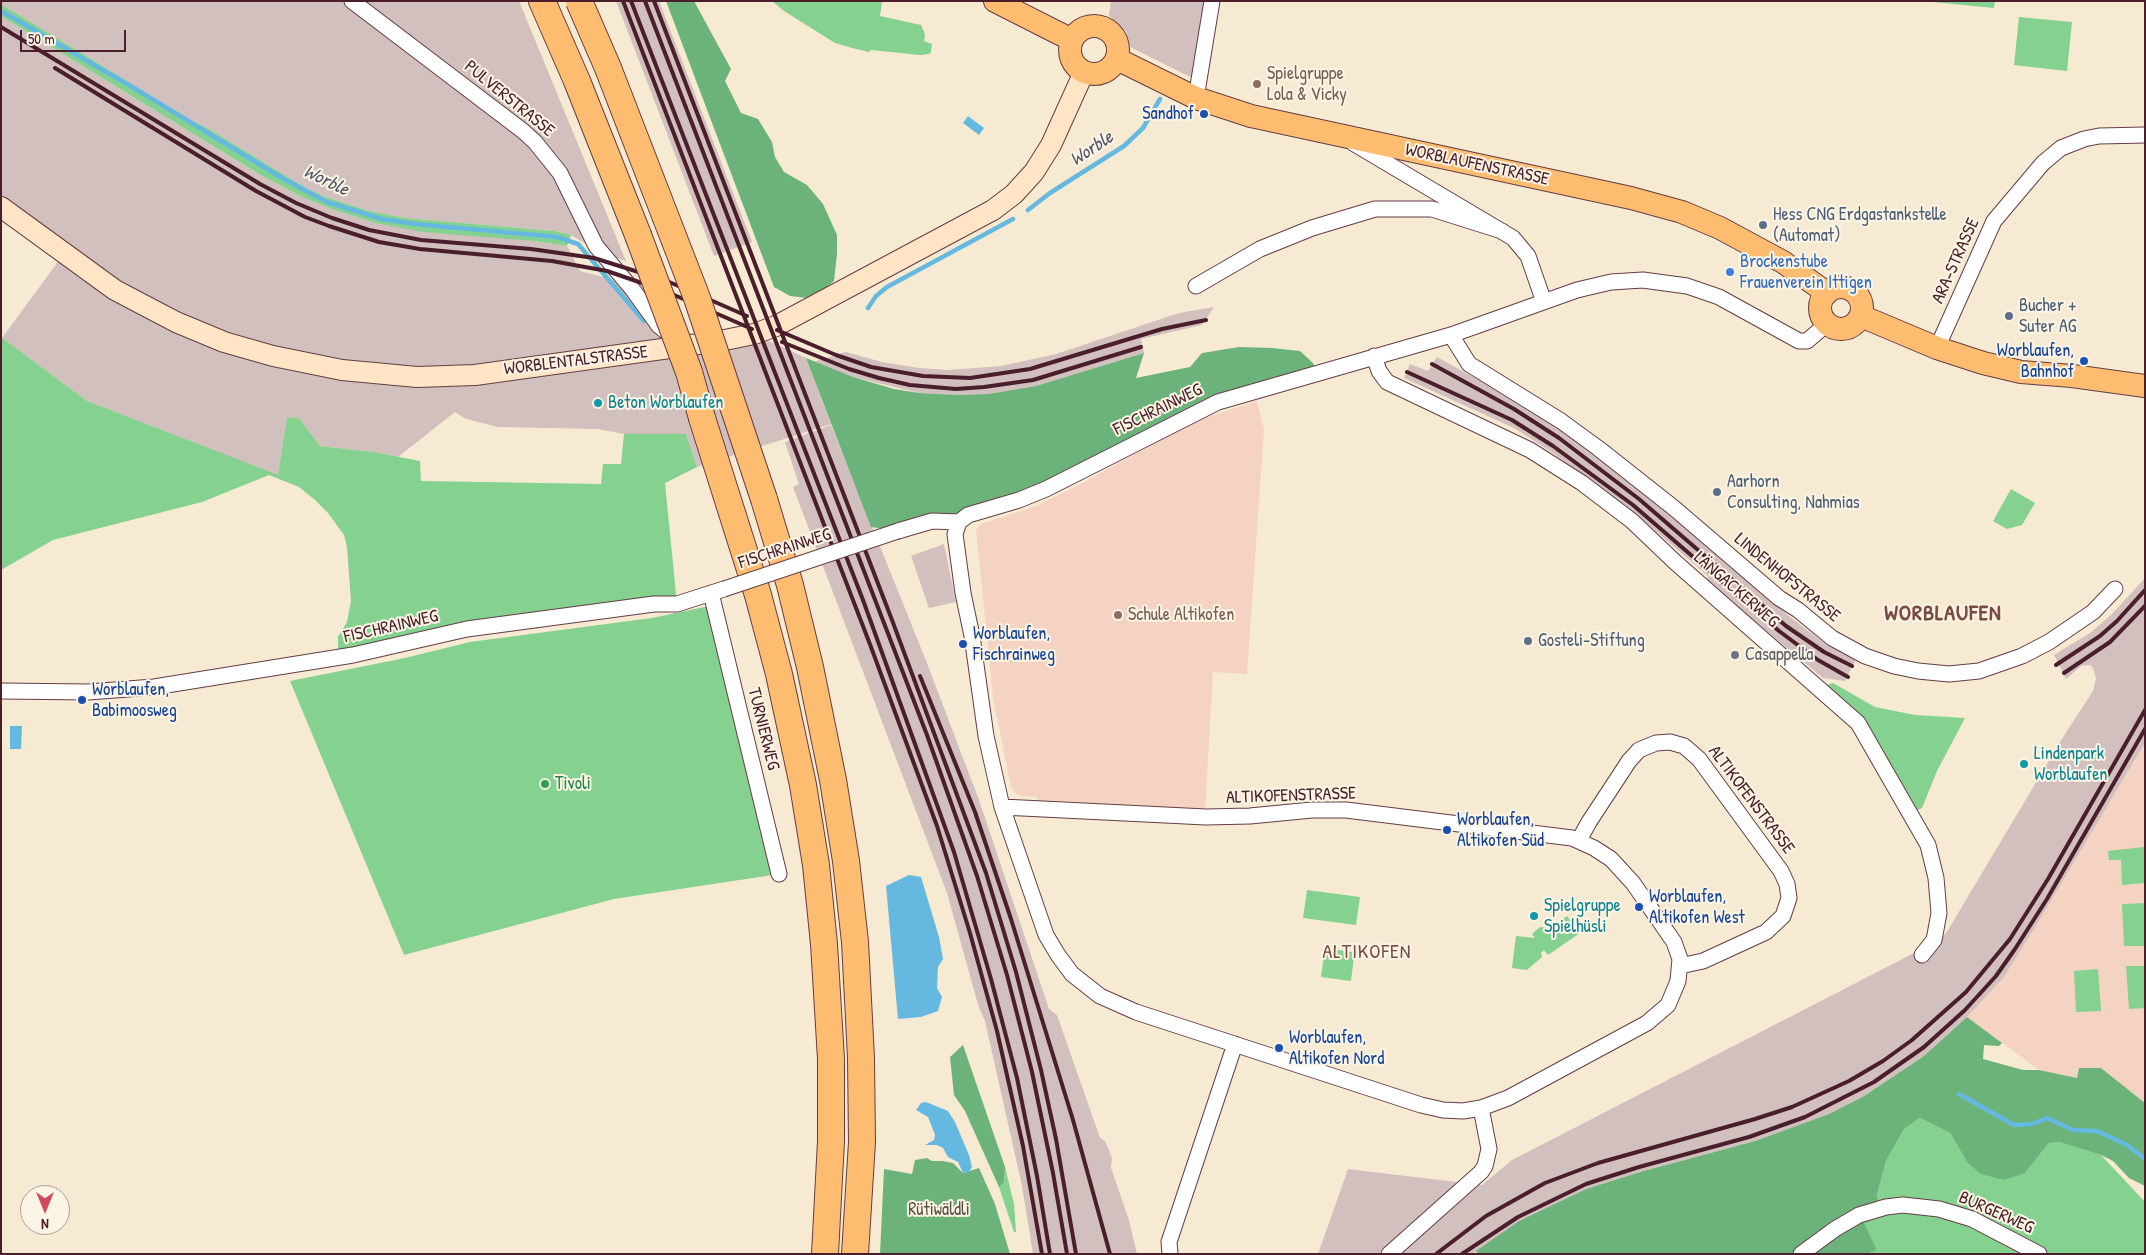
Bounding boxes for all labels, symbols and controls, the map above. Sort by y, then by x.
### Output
scale bar [22,20,129,52]
text: 50 m [28,28,55,49]
street label: PULVERSTRASSE [460,56,558,142]
place label: Spielgruppe Lola & Vicky [1267,63,1347,106]
marker: Spielgruppe Lola & Vicky [1251,78,1263,90]
place label: Sandhof [1142,103,1194,125]
marker: Sandhof [1198,108,1210,120]
water label: Worble [1066,126,1118,172]
street label: WORBLAUFENSTRASSE [1403,139,1551,191]
water label: Worble [300,160,352,202]
place label: Hess CNG Erdgastankstelle (Automat) [1773,204,1947,246]
street label: ARA-STRASSE [1928,215,1984,307]
marker: Hess CNG Erdgastankstelle (Automat) [1757,219,1769,231]
place label: Brockenstube Frauenverein Ittigen [1740,251,1872,294]
marker: Brockenstube Frauenverein Ittigen [1724,266,1736,278]
place label: Bucher + Suter AG [2019,295,2077,338]
marker: Bucher + Suter AG [2003,310,2015,322]
place label: Worblaufen, Bahnhof [1997,340,2074,382]
street label: WORBLENTALSTRASSE [503,341,649,381]
marker: Worblaufen, Bahnhof [2078,355,2090,367]
street label: FISCHRAINWEG [1110,379,1206,441]
place label: Beton Worblaufen [608,392,724,414]
marker: Beton Worblaufen [592,397,604,409]
place label: Aarhorn Consulting, Nahmias [1727,471,1860,514]
marker: Aarhorn Consulting, Nahmias [1711,486,1723,498]
street label: FISCHRAINWEG [736,524,834,574]
street label: LINDENHOFSTRASSE [1730,529,1844,627]
street label: LÄNGACKERWEG [1689,547,1783,633]
district label: WORBLAUFEN [1883,601,2003,627]
place label: Schule Altikofen [1128,604,1234,626]
street label: FISCHRAINWEG [342,606,440,648]
marker: Schule Altikofen [1112,609,1124,621]
place label: Worblaufen, Fischrainweg [973,623,1055,666]
place label: Gosteli-Stiftung [1538,630,1645,652]
marker: Gosteli-Stiftung [1522,635,1534,647]
marker: Worblaufen, Fischrainweg [957,638,969,650]
place label: Casappella [1745,644,1813,666]
marker: Casappella [1729,649,1741,661]
place label: Worblaufen, Babimoosweg [92,679,177,722]
street label: TURNIERWEG [742,686,784,772]
marker: Worblaufen, Babimoosweg [76,694,88,706]
street label: ALTIKOFENSTRASSE [1703,742,1799,858]
place label: Lindenpark Worblaufen [2034,743,2107,786]
marker: Lindenpark Worblaufen [2018,758,2030,770]
place label: Tivoli [555,773,591,795]
marker: Tivoli [539,778,551,790]
street label: ALTIKOFENSTRASSE [1226,783,1356,809]
place label: Worblaufen, Altikofen Süd [1457,809,1544,852]
marker: Worblaufen, Altikofen Süd [1441,824,1453,836]
place label: Worblaufen, Altikofen West [1649,886,1745,929]
place label: Spielgruppe Spielhüsli [1544,895,1621,938]
marker: Worblaufen, Altikofen West [1633,901,1645,913]
marker: Spielgruppe Spielhüsli [1528,910,1540,922]
district label: ALTIKOFEN [1321,941,1413,965]
place label: Worblaufen, Altikofen Nord [1289,1027,1384,1070]
marker: Worblaufen, Altikofen Nord [1273,1042,1285,1054]
north arrow [20,1185,70,1235]
street label: BURGERWEG [1955,1187,2037,1239]
park label: Rütiwäldli [908,1199,970,1221]
text: N [41,1215,49,1234]

